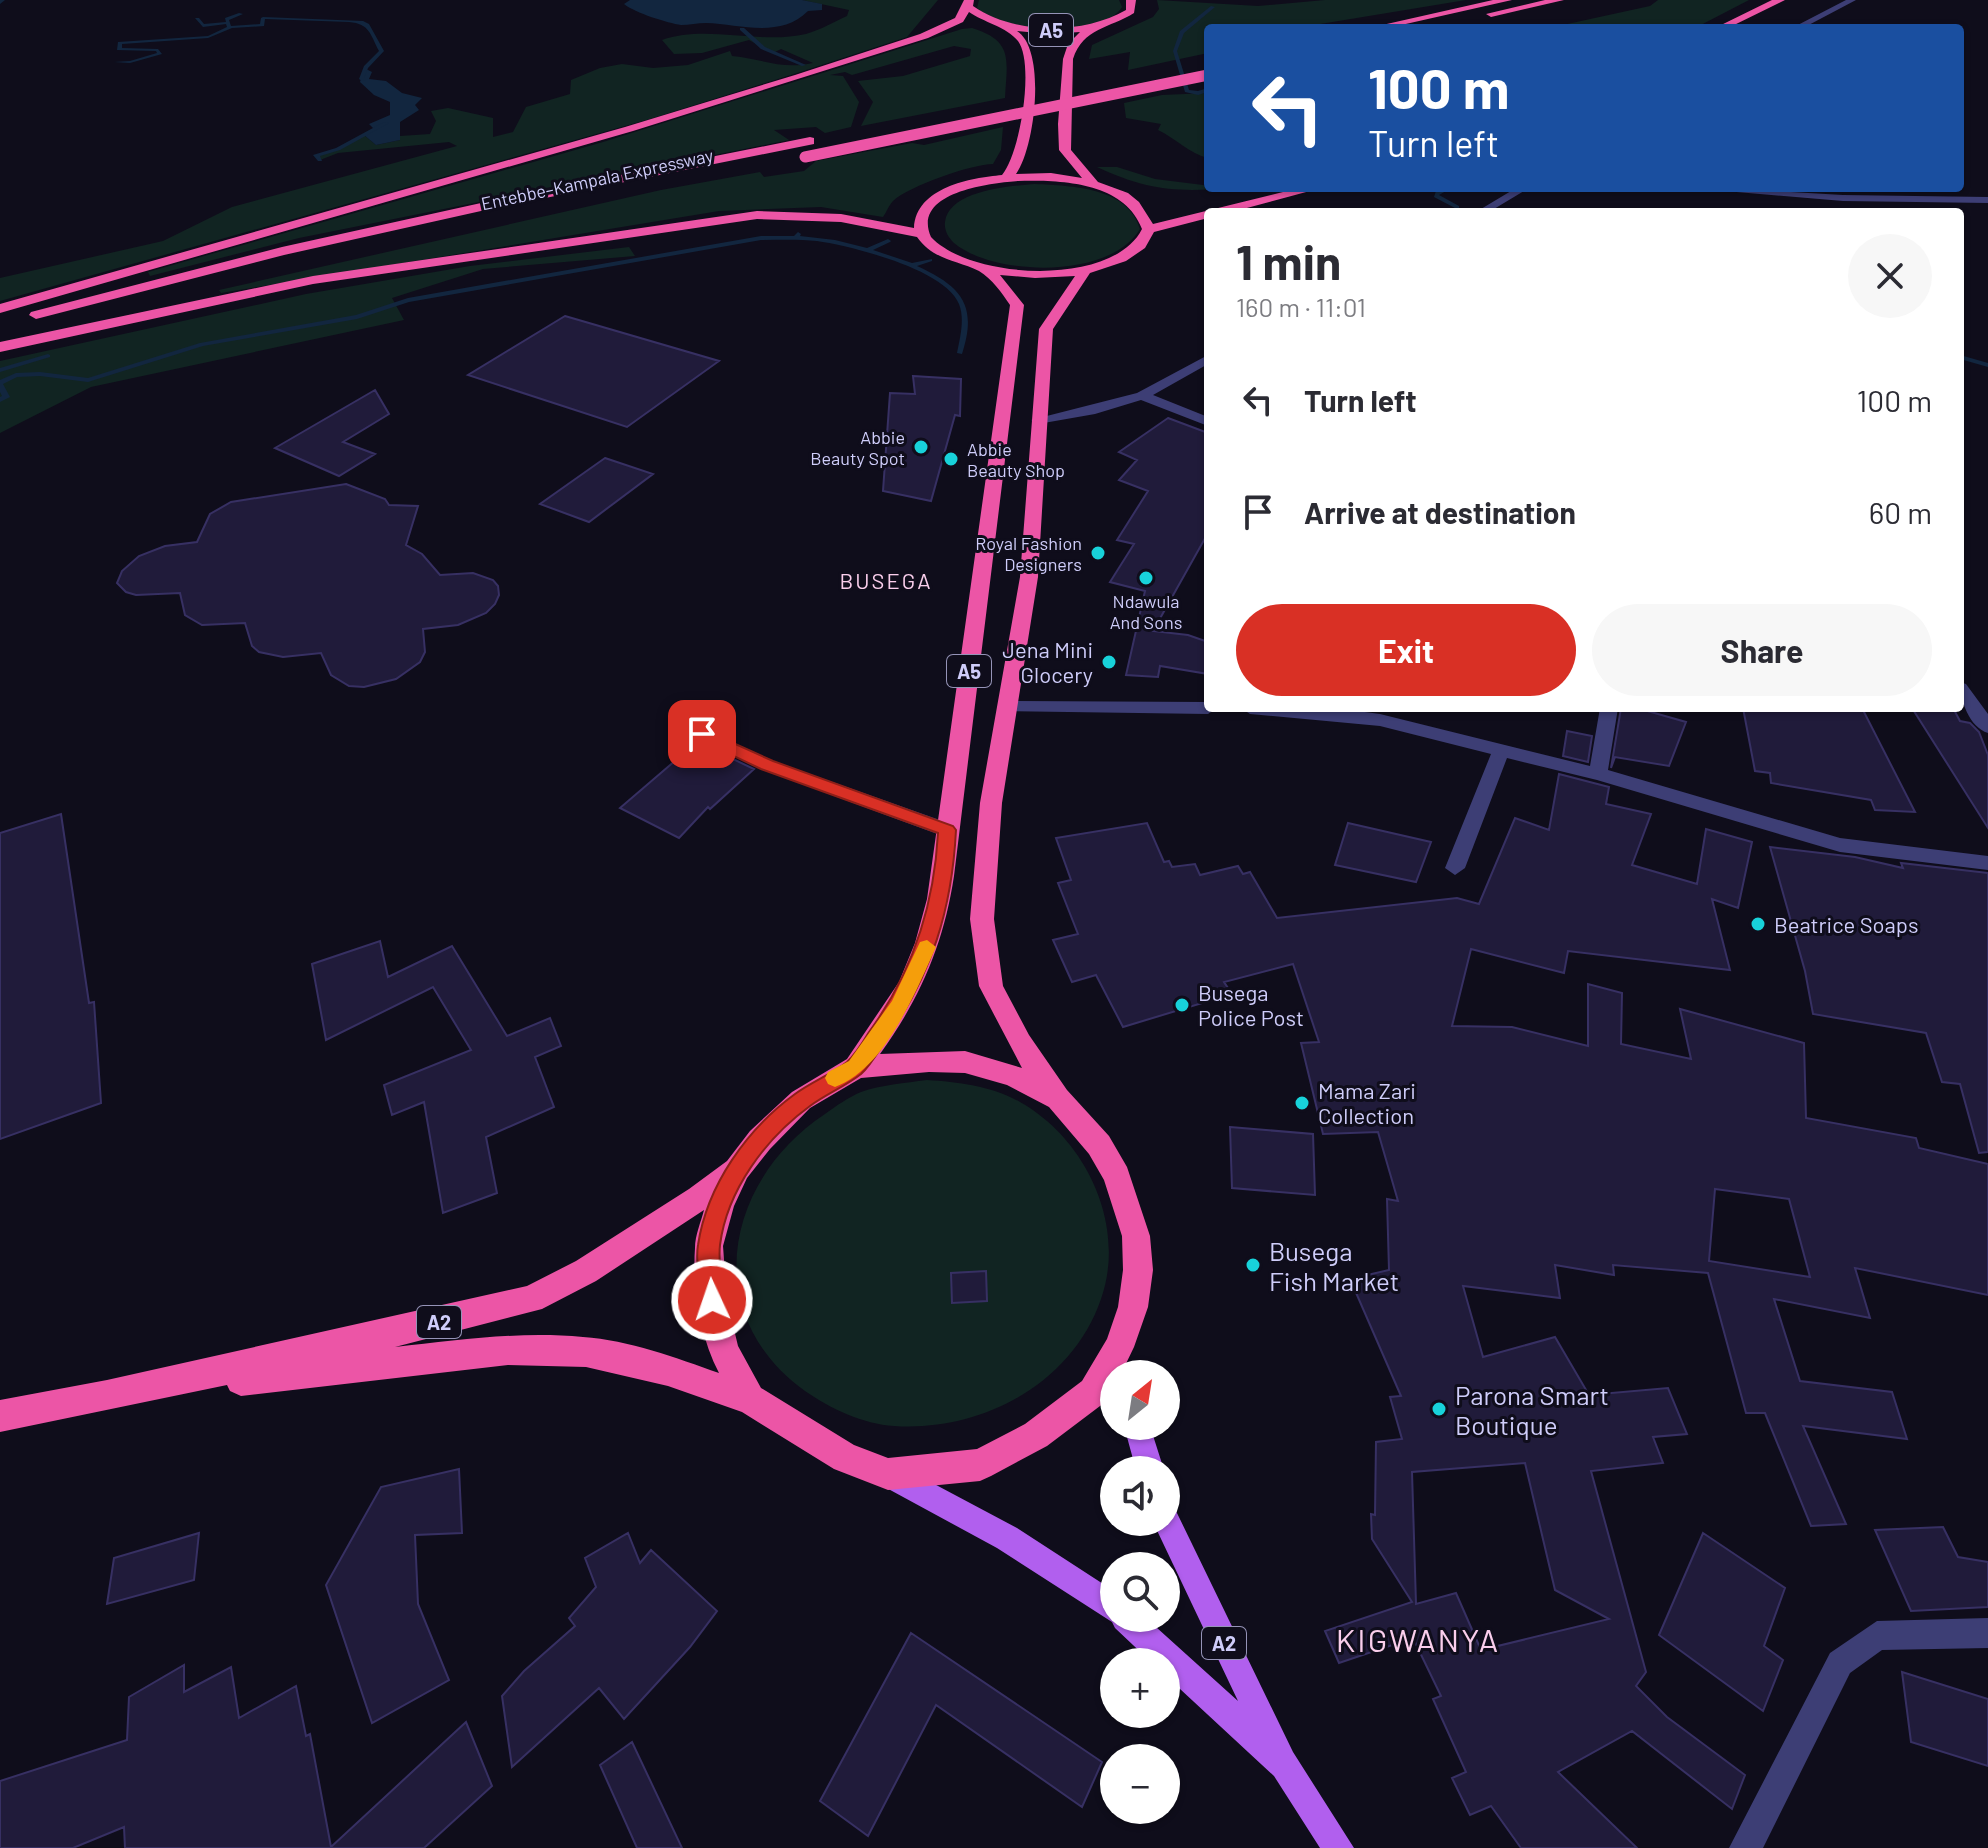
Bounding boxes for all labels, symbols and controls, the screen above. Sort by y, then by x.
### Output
road number: A5 [1029,14,1073,46]
text: 100 m [1368,53,1510,120]
icon: left [1236,56,1340,160]
text: Turn left [1368,121,1499,164]
street label: Entebbe–Kampala Expressway [479,144,715,214]
text: 1 min [1236,232,1341,290]
button: close [1848,234,1932,318]
text: 160 m · 11:01 [1236,291,1366,322]
icon: left [1236,378,1280,422]
text: Turn left [1304,382,1417,418]
text: 100 m [1857,382,1932,418]
place label: Abbie Beauty Spot [810,426,905,469]
marker: Abbie Beauty Spot [912,438,930,456]
place label: Abbie Beauty Shop [967,438,1065,481]
marker: Abbie Beauty Shop [942,450,960,468]
icon: arrive [1236,490,1280,534]
text: Arrive at destination [1304,494,1576,530]
text: 60 m [1869,494,1932,530]
place label: Royal Fashion Designers [975,532,1082,575]
marker: Royal Fashion Designers [1089,544,1107,562]
district label: BUSEGA [839,567,933,593]
marker: Ndawula And Sons [1137,569,1155,587]
place label: Ndawula And Sons [1110,590,1182,633]
button: Exit [1236,604,1576,696]
button: Share [1592,604,1932,696]
place label: Jena Mini Glocery [1002,636,1093,687]
marker: Jena Mini Glocery [1100,653,1118,671]
road number: A5 [947,655,991,687]
pin [668,700,736,768]
icon: arrive [680,712,724,756]
place label: Beatrice Soaps [1774,911,1919,937]
marker: Beatrice Soaps [1749,915,1767,933]
place label: Busega Police Post [1198,979,1304,1030]
marker: Busega Police Post [1173,996,1191,1014]
place label: Mama Zari Collection [1318,1077,1416,1128]
marker: Mama Zari Collection [1293,1094,1311,1112]
place label: Busega Fish Market [1269,1235,1399,1296]
marker: Busega Fish Market [1244,1256,1262,1274]
position arrow [670,1258,754,1342]
road number: A2 [417,1306,461,1338]
north arrow [1100,1360,1180,1440]
map controls [1100,1360,1180,1824]
place label: Parona Smart Boutique [1455,1379,1609,1440]
marker: Parona Smart Boutique [1430,1400,1448,1418]
button: sound [1100,1456,1180,1536]
button: search [1100,1552,1180,1632]
district label: KIGWANYA [1336,1620,1500,1658]
road number: A2 [1202,1627,1246,1659]
button: + [1100,1648,1180,1728]
button: − [1100,1744,1180,1824]

